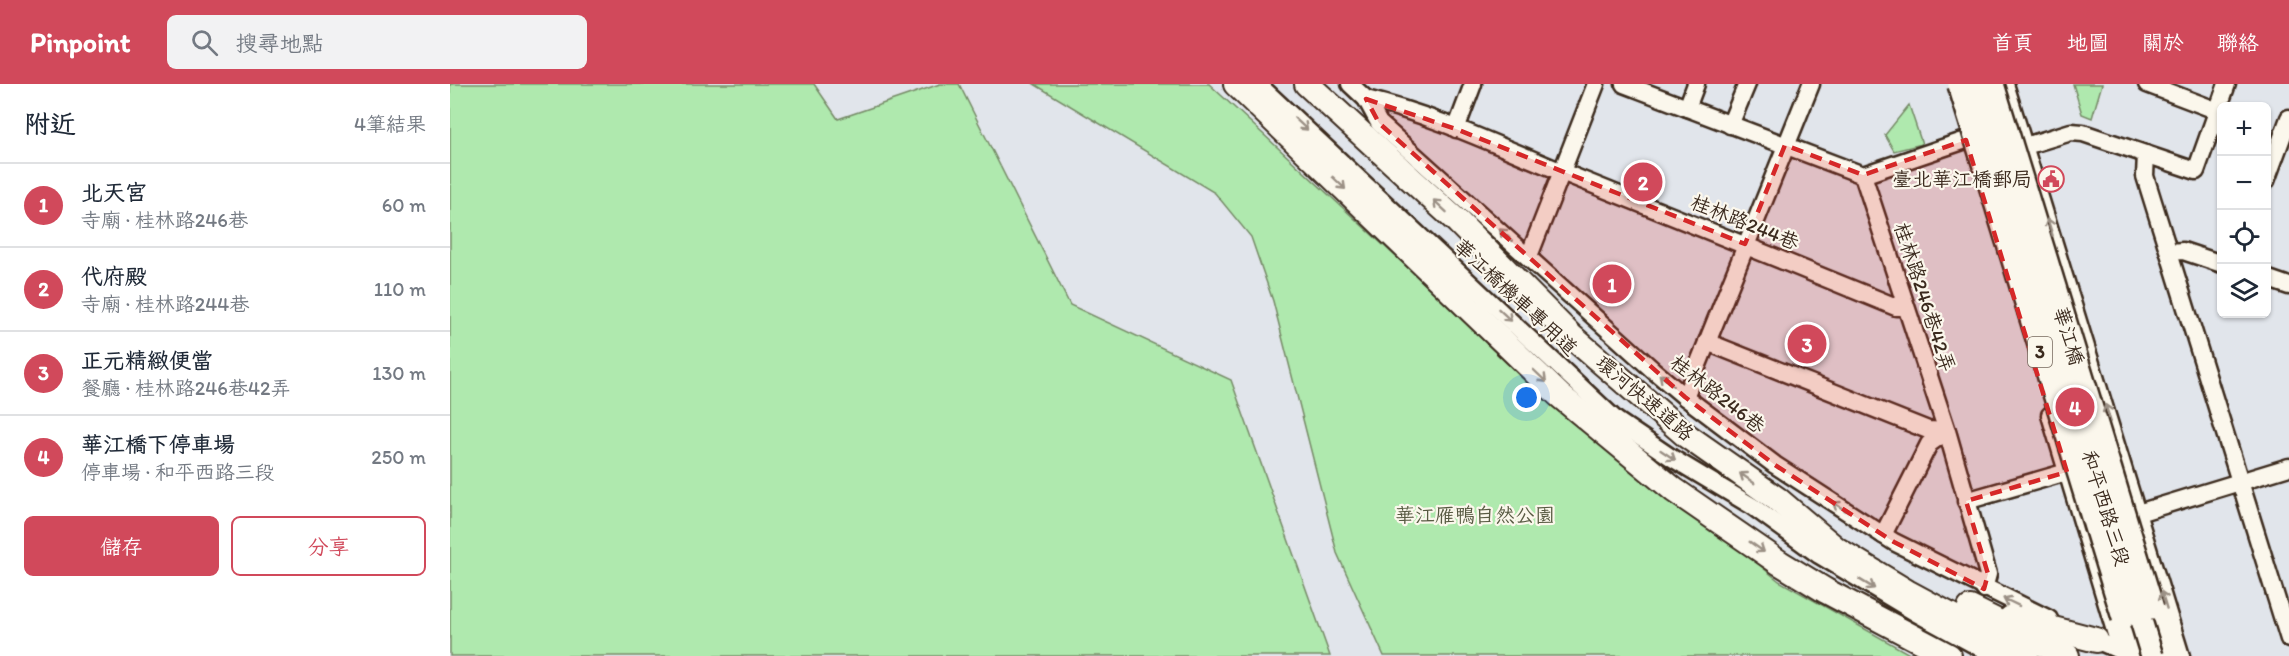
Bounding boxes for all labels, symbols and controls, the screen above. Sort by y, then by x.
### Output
search box [167,15,587,69]
text: Pinpoint [30,25,131,59]
icon: search [188,26,221,59]
text: 搜尋地點 [236,30,324,57]
text: 首頁 [1992,30,2034,55]
text: 地圖 [2067,30,2109,55]
text: 關於 [2142,30,2184,55]
text: 聯絡 [2217,30,2259,55]
map controls [2217,102,2271,318]
button: + [2217,102,2271,156]
text: 附近 [24,108,76,140]
text: 4筆結果 [354,112,426,136]
one-way arrow [1294,117,1309,131]
button: − [2217,156,2271,210]
pin: 2 [1624,160,1662,204]
public building icon: 臺北華江橋郵局 [2036,164,2066,194]
place label: 臺北華江橋郵局 [1892,167,2032,191]
one-way arrow [1332,176,1347,190]
text: 北天宮 [81,179,147,206]
street label: 桂林路244巷 [1687,189,1804,255]
text: 1 [39,193,48,217]
text: 60 m [382,193,426,217]
one-way arrow [1433,199,1448,213]
text: 寺廟 · 桂林路246巷 [81,208,248,232]
button: locate [2217,210,2271,264]
one-way arrow [2044,218,2055,237]
street label: 桂林路246巷42弄 [1890,219,1960,375]
one-way arrow [1498,228,1513,242]
street label: 華江橋機車專用道 [1449,234,1583,360]
pin: 1 [1592,262,1632,306]
text: 代府殿 [81,263,147,290]
button: layers [2217,264,2271,318]
text: 2 [38,277,49,301]
text: 110 m [374,277,426,301]
text: 寺廟 · 桂林路244巷 [81,292,249,316]
street label: 華江橋 [2049,304,2089,368]
one-way arrow [1497,308,1512,322]
pin: 3 [1788,322,1826,366]
road number: 3 [2028,337,2052,367]
text: 正元精緻便當 [81,347,213,374]
street label: 環河快速道路 [1591,350,1699,446]
street label: 桂林路246巷 [1666,350,1771,439]
text: 3 [38,361,49,385]
text: 130 m [372,361,426,385]
one-way arrow [1533,369,1548,384]
one-way arrow [1658,374,1674,387]
text: 餐廳 · 桂林路246巷42弄 [81,376,290,400]
your location [1512,383,1541,412]
pin: 4 [2056,384,2094,430]
one-way arrow [2101,404,2112,423]
text: 華江橋下停車場 [81,431,235,458]
text: 4 [37,445,50,469]
text: 250 m [371,445,426,469]
street label: 和平西路三段 [2077,447,2135,569]
one-way arrow [1659,450,1676,462]
text: 停車場 · 和平西路三段 [81,460,275,484]
one-way arrow [1740,472,1756,484]
one-way arrow [1832,501,1849,513]
park label: 華江雁鴨自然公園 [1395,503,1555,527]
button: 儲存 [24,516,219,576]
button: 分享 [231,516,426,576]
one-way arrow [1748,541,1765,553]
one-way arrow [1858,578,1875,590]
one-way arrow [2158,591,2169,610]
one-way arrow [2002,595,2020,607]

